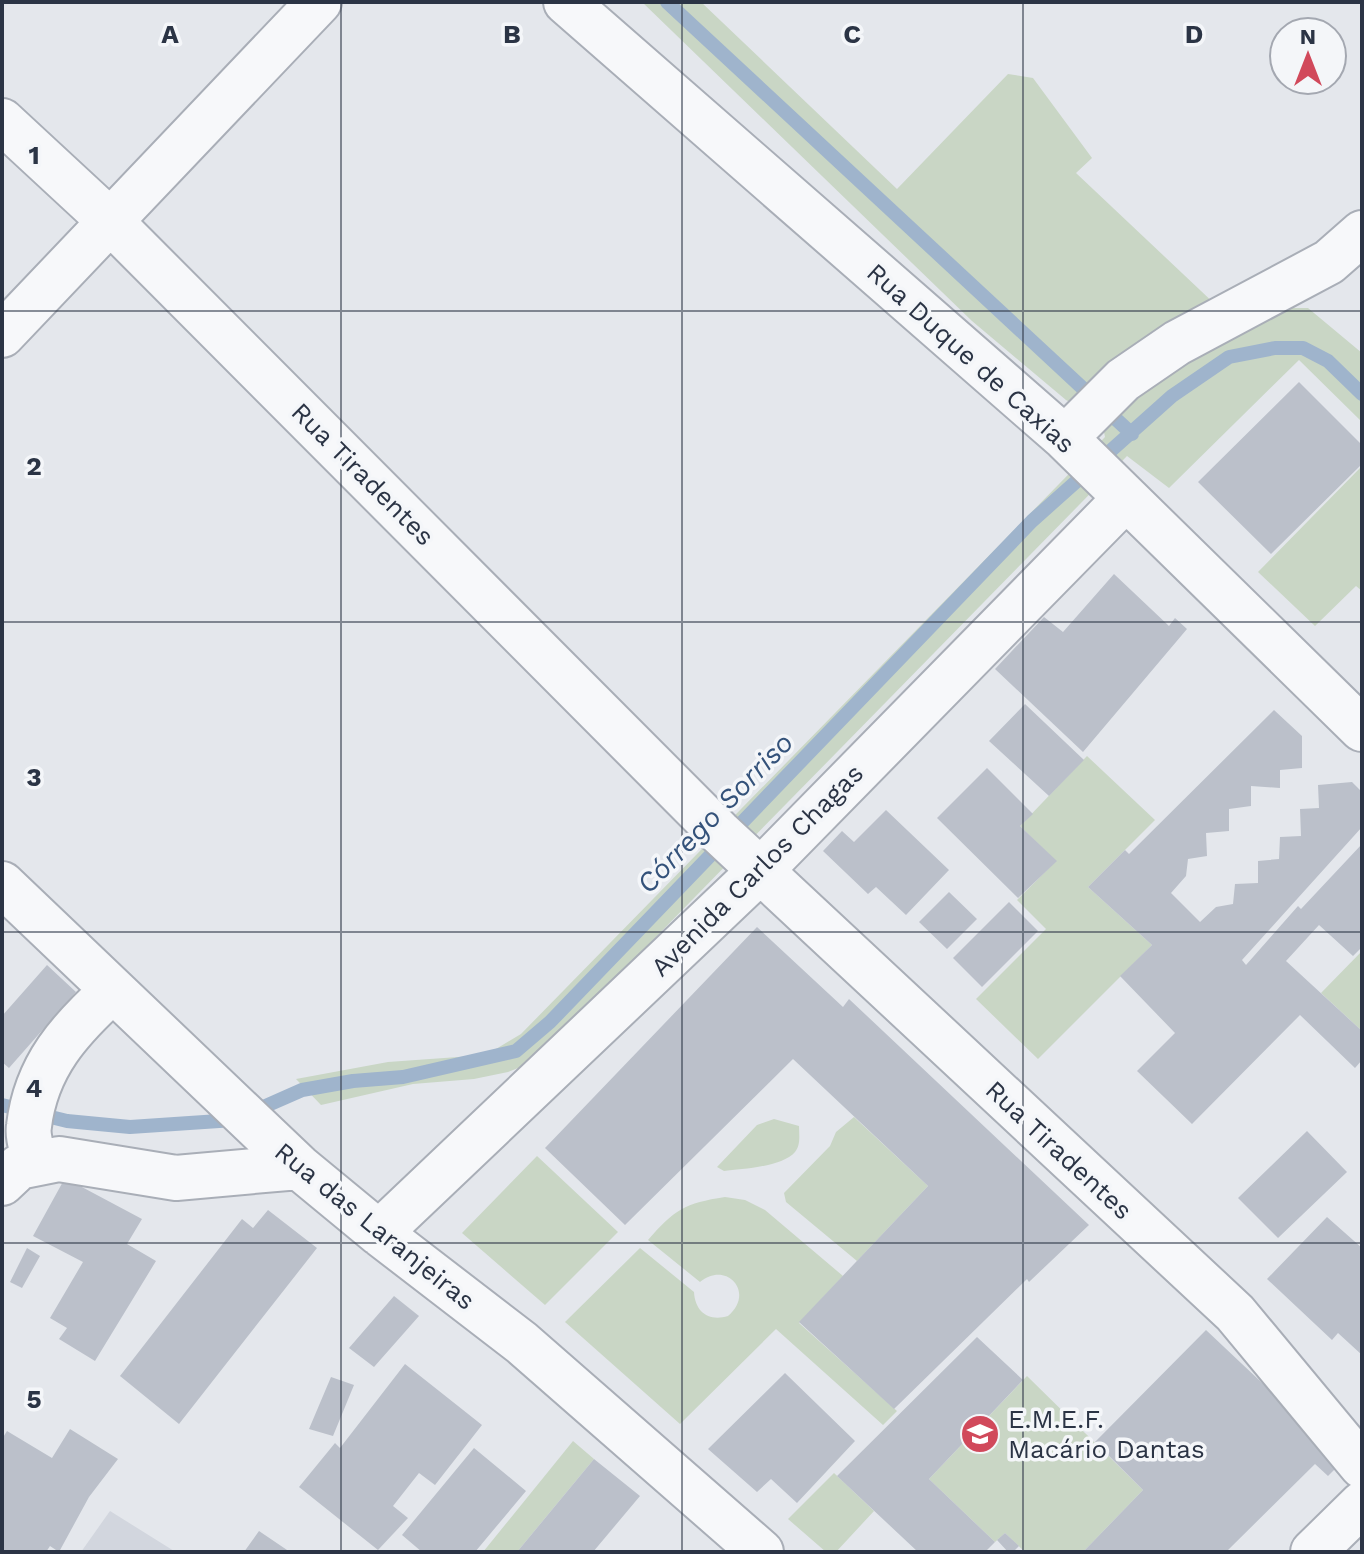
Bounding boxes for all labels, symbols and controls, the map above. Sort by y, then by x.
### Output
north arrow [1268,16,1348,96]
text: A [161,19,179,49]
text: B [503,19,521,49]
text: C [843,19,861,49]
text: D [1185,19,1203,49]
text: N [1300,24,1316,49]
text: 1 [28,140,40,170]
street label: Rua Duque de Caxias [861,257,1081,459]
street label: Rua Tiradentes [285,396,441,552]
text: 2 [26,451,42,481]
water label: Córrego Sorriso [630,726,800,900]
street label: Avenida Carlos Chagas [645,758,869,982]
text: 3 [26,762,42,792]
text: 4 [26,1073,43,1103]
street label: Rua Tiradentes [980,1074,1138,1226]
street label: Rua das Laranjeiras [269,1136,481,1316]
text: 5 [26,1384,42,1414]
place label: E.M.E.F. Macário Dantas [1008,1404,1205,1464]
school or university icon: E.M.E.F. Macário Dantas [959,1413,1001,1455]

